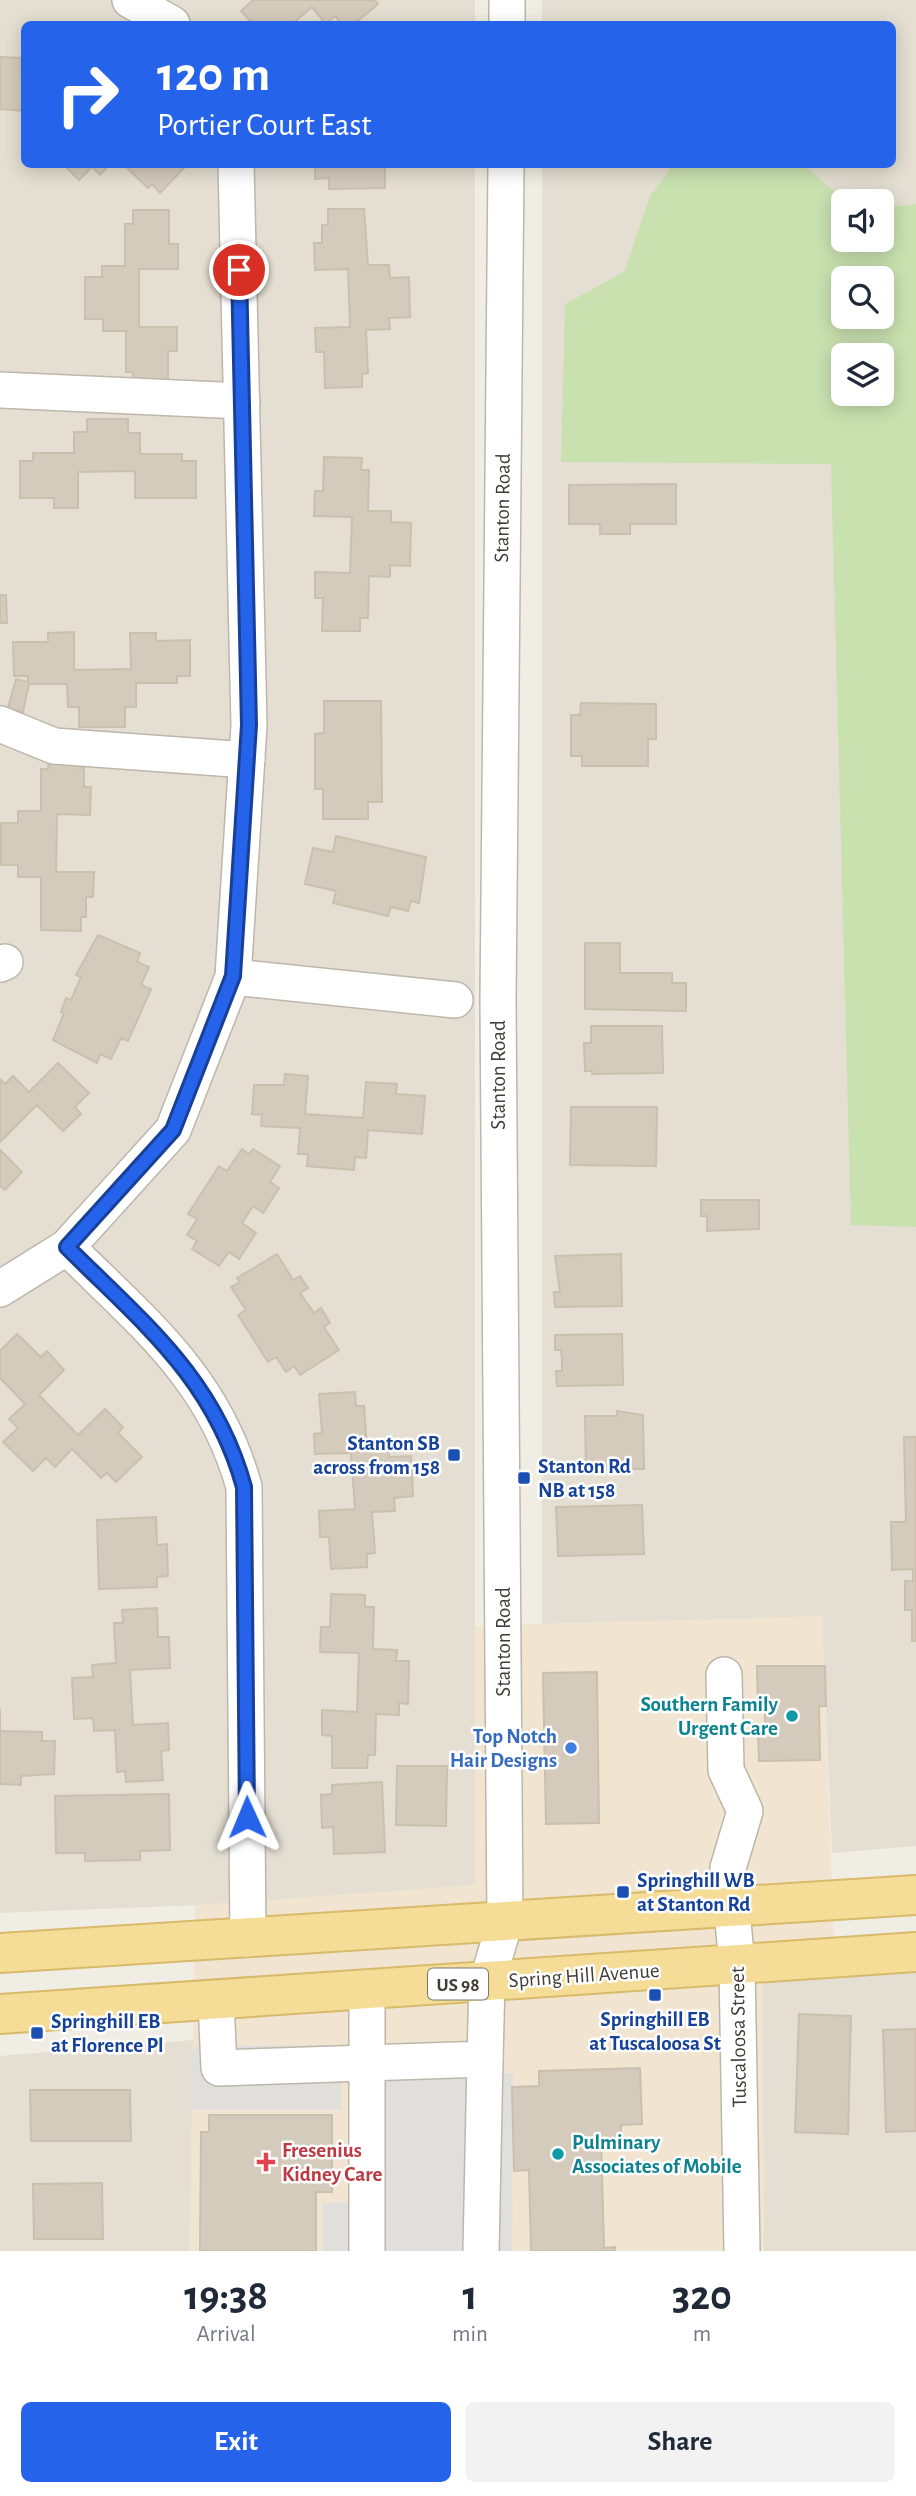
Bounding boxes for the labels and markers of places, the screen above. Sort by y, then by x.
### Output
pin [209,240,269,300]
place label: Stanton SB across from 158 [313,1433,440,1478]
marker: Stanton SB across from 158 [446,1447,462,1463]
place label: Stanton Rd NB at 158 [538,1456,631,1501]
marker: Stanton Rd NB at 158 [516,1470,532,1486]
place label: Southern Family Urgent Care [640,1694,779,1739]
marker: Southern Family Urgent Care [784,1708,800,1724]
place label: Top Notch Hair Designs [450,1726,557,1771]
marker: Top Notch Hair Designs [563,1740,579,1756]
place label: Springhill WB at Stanton Rd [637,1870,755,1915]
marker: Springhill WB at Stanton Rd [615,1884,631,1900]
marker: Springhill EB at Tuscaloosa St [647,1987,663,2003]
place label: Springhill EB at Tuscaloosa St [589,2009,721,2054]
place label: Springhill EB at Florence Pl [51,2011,164,2056]
marker: Springhill EB at Florence Pl [29,2025,45,2041]
place label: Pulminary Associates of Mobile [572,2132,742,2177]
place label: Fresenius Kidney Care [282,2140,383,2185]
marker: Pulminary Associates of Mobile [550,2146,566,2162]
marker: Fresenius Kidney Care [256,2152,276,2172]

